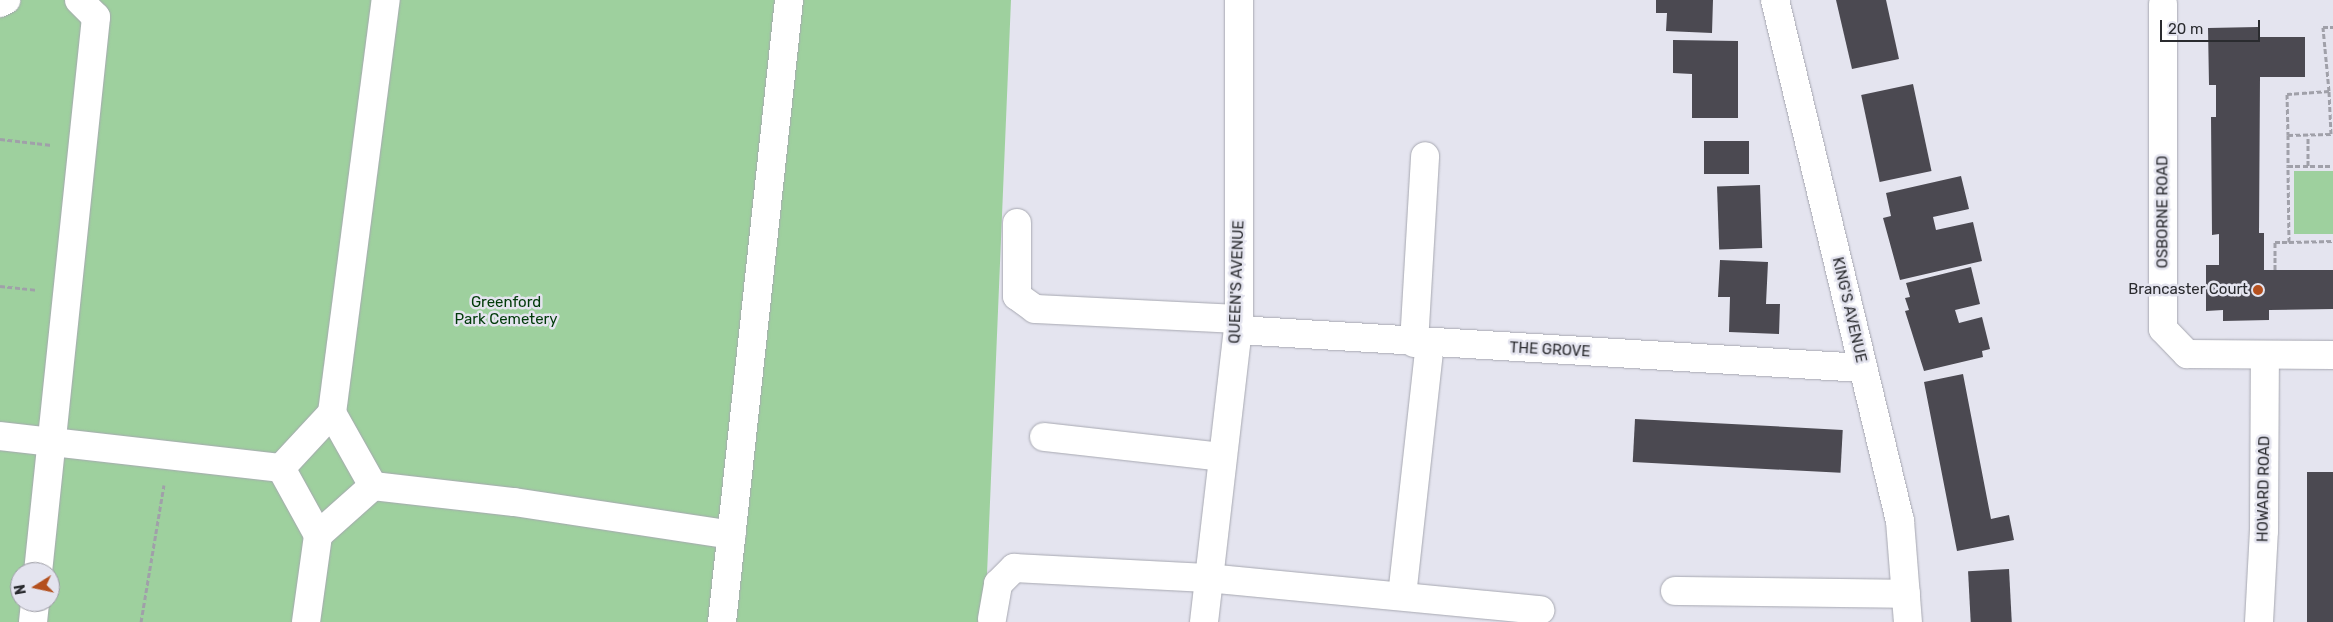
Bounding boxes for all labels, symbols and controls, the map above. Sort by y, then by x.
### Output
scale bar [2163,10,2263,42]
text: 20 m [2168,20,2203,38]
street label: OSBORNE ROAD [2154,156,2172,268]
street label: QUEEN'S AVENUE [1226,220,1248,344]
street label: KING'S AVENUE [1828,255,1870,365]
place label: Brancaster Court [2128,281,2248,299]
marker: Brancaster Court [2252,284,2264,296]
park label: Greenford Park Cemetery [454,293,558,328]
street label: THE GROVE [1509,339,1591,361]
street label: HOWARD ROAD [2254,436,2274,542]
north arrow [10,562,60,612]
text: N [11,583,30,596]

